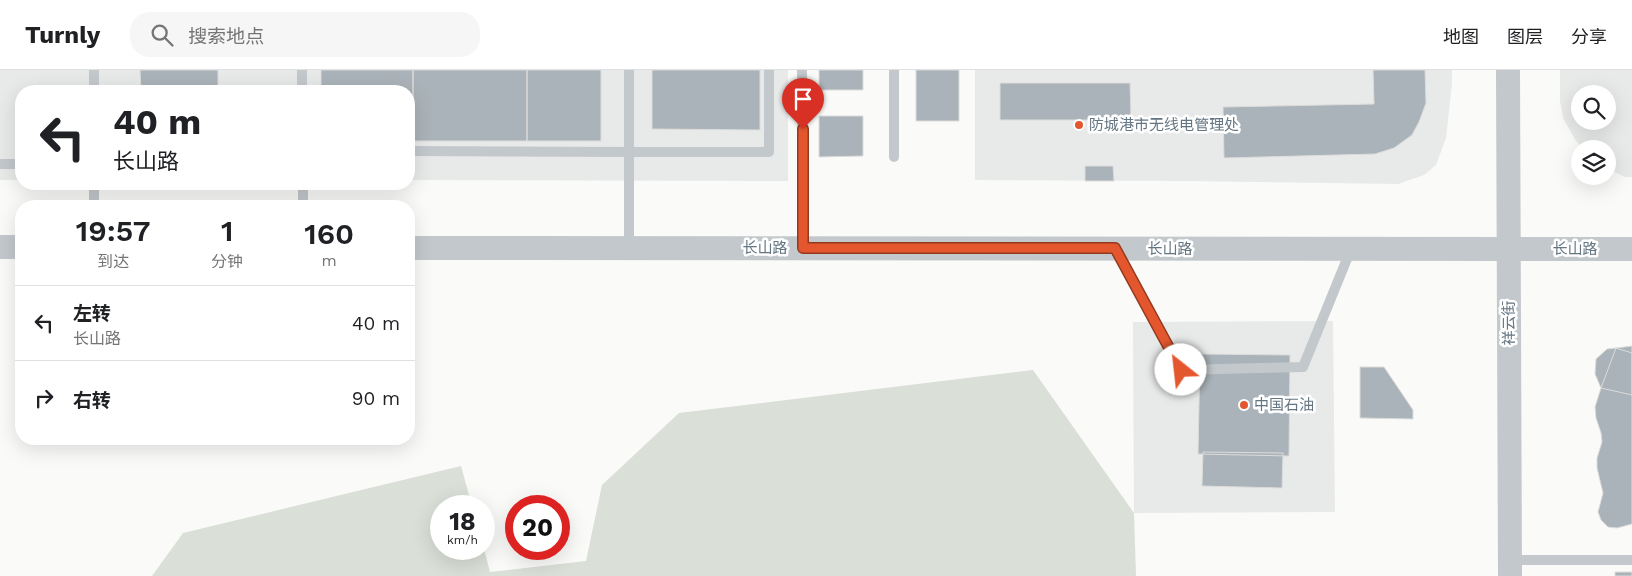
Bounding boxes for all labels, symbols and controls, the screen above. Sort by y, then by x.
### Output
search box [130,12,480,57]
text: Turnly [25,21,100,49]
icon: search [148,21,176,49]
text: 搜索地点 [188,25,264,48]
text: 地图 [1443,26,1479,47]
text: 图层 [1507,26,1543,47]
text: 分享 [1571,26,1607,47]
pin [782,78,824,129]
icon: arrive [789,85,817,113]
map controls [1571,85,1616,185]
button: search [1571,85,1616,130]
text: 40 m [113,101,201,143]
icon: left [30,105,95,170]
place label: 防城港市无线电管理处 [1089,116,1239,134]
marker: 防城港市无线电管理处 [1073,119,1085,131]
button: layers [1571,140,1616,185]
text: 长山路 [113,149,179,174]
text: 19:57 [76,213,150,248]
text: 1 [221,213,234,248]
text: 160 [304,216,354,251]
street label: 长山路 [742,239,788,257]
street label: 长山路 [1147,240,1193,258]
street label: 长山路 [1552,240,1598,258]
text: m [322,251,337,270]
text: 到达 [97,252,129,271]
text: 分钟 [211,252,243,271]
street label: 祥云街 [1500,300,1518,346]
text: 左转 [73,302,111,325]
icon: left [30,309,58,337]
text: 40 m [352,312,400,335]
text: 长山路 [73,329,121,348]
position arrow [1154,343,1206,395]
icon: right [30,384,58,412]
text: 90 m [352,387,400,410]
text: 右转 [73,389,111,412]
place label: 中国石油 [1254,396,1314,414]
marker: 中国石油 [1238,399,1250,411]
speed limit sign: 20 [505,495,570,560]
text: 18 [449,507,476,536]
text: km/h [447,533,478,547]

